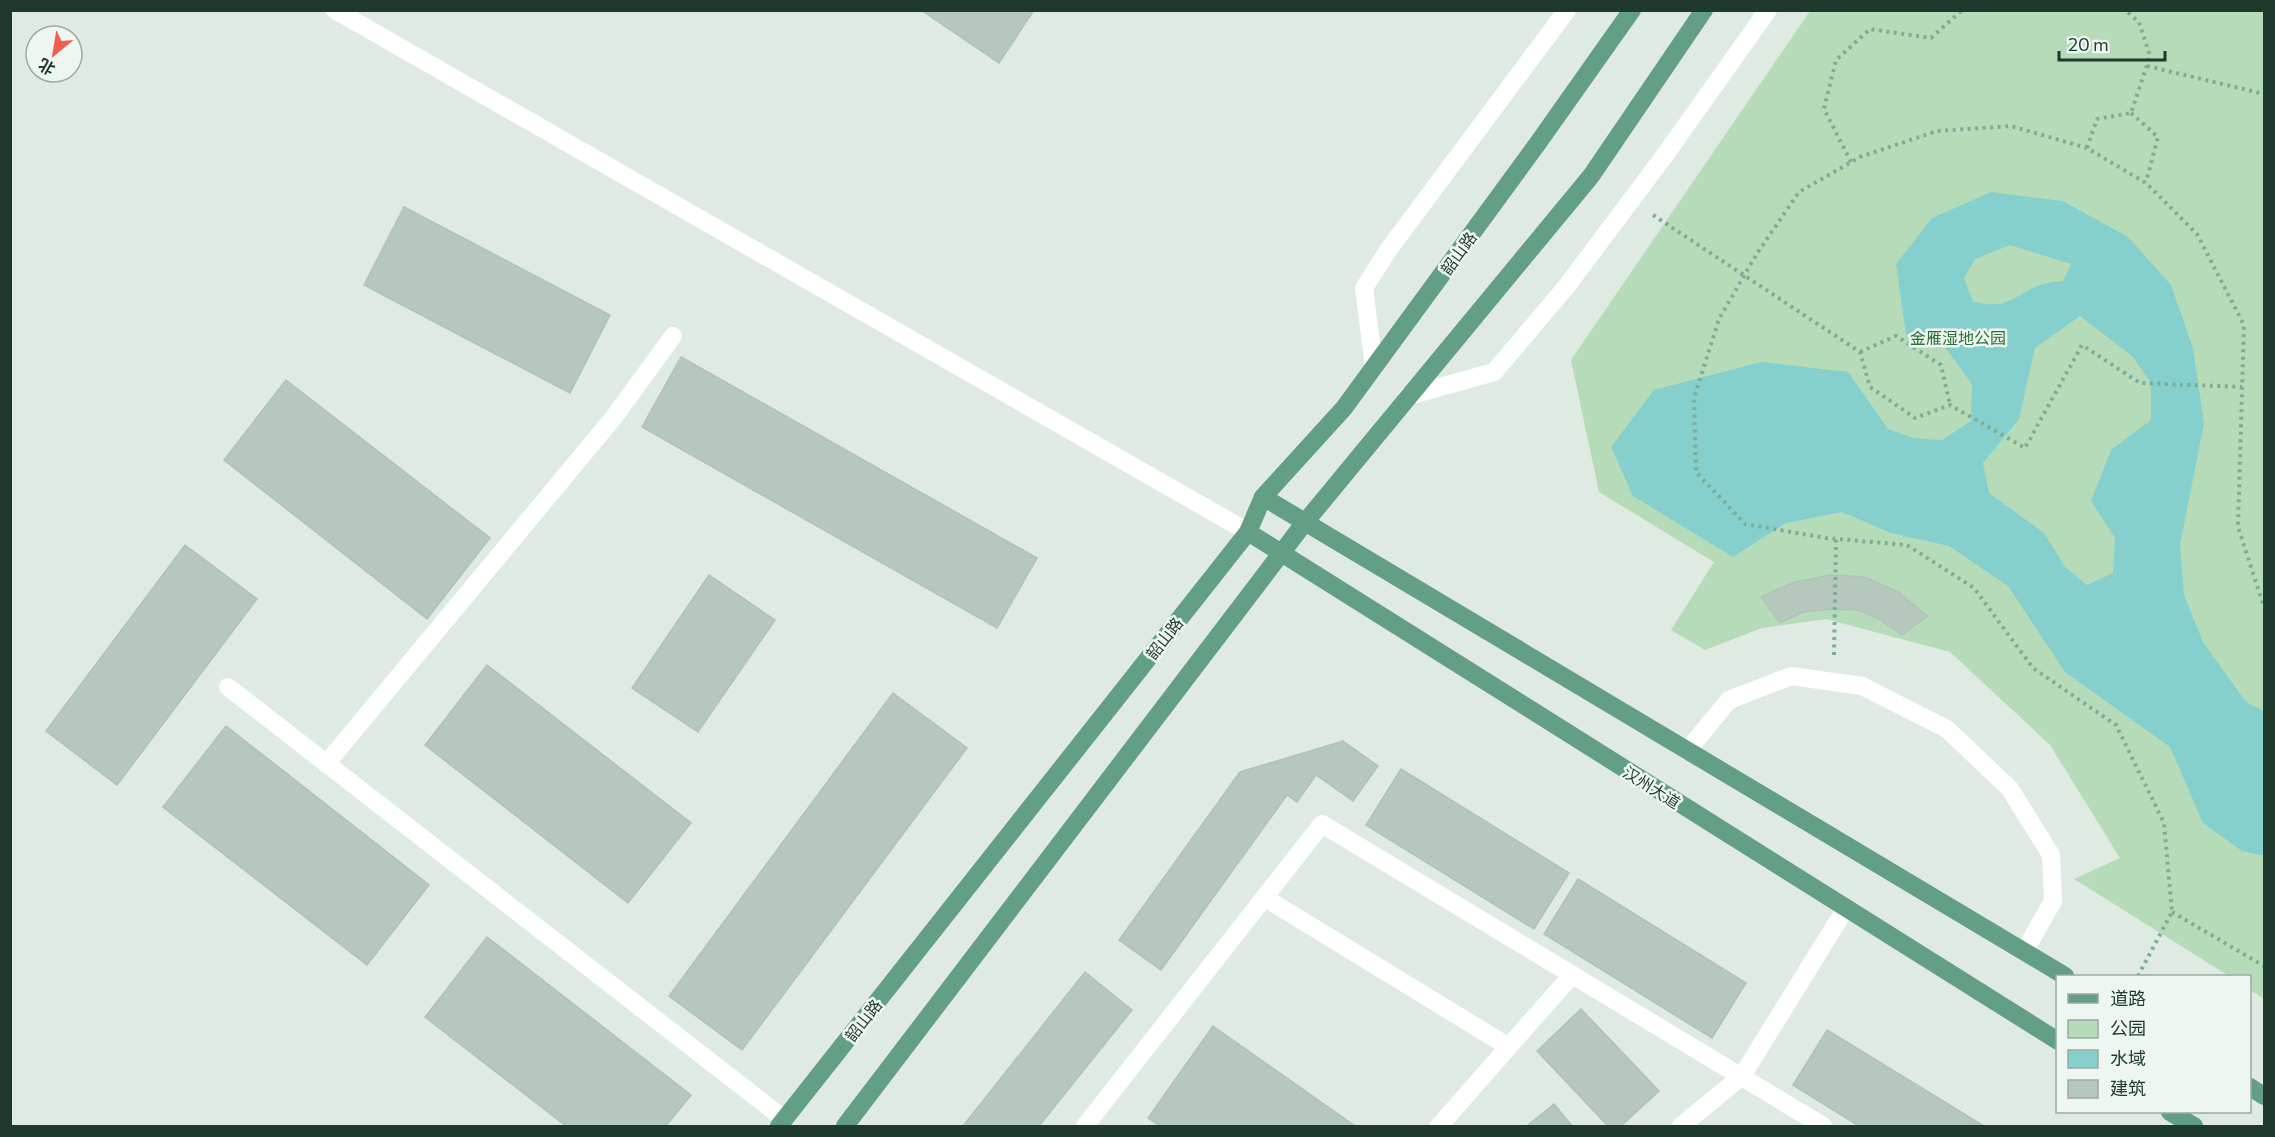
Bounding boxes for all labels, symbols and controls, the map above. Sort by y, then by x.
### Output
north arrow [24,24,84,84]
scale bar [2059,24,2166,62]
text: 20 m [2068,33,2109,55]
text: 北 [35,55,58,80]
street label: 韶山路 [1436,228,1480,278]
park label: 金雁湿地公园 [1910,328,2006,347]
street label: 韶山路 [1142,613,1186,663]
street label: 汉州大道 [1620,762,1684,812]
legend [2056,975,2251,1113]
text: 道路 [2110,987,2146,1009]
street label: 韶山路 [841,995,885,1045]
text: 公园 [2110,1017,2146,1039]
text: 水域 [2110,1047,2146,1069]
text: 建筑 [2110,1077,2146,1099]

